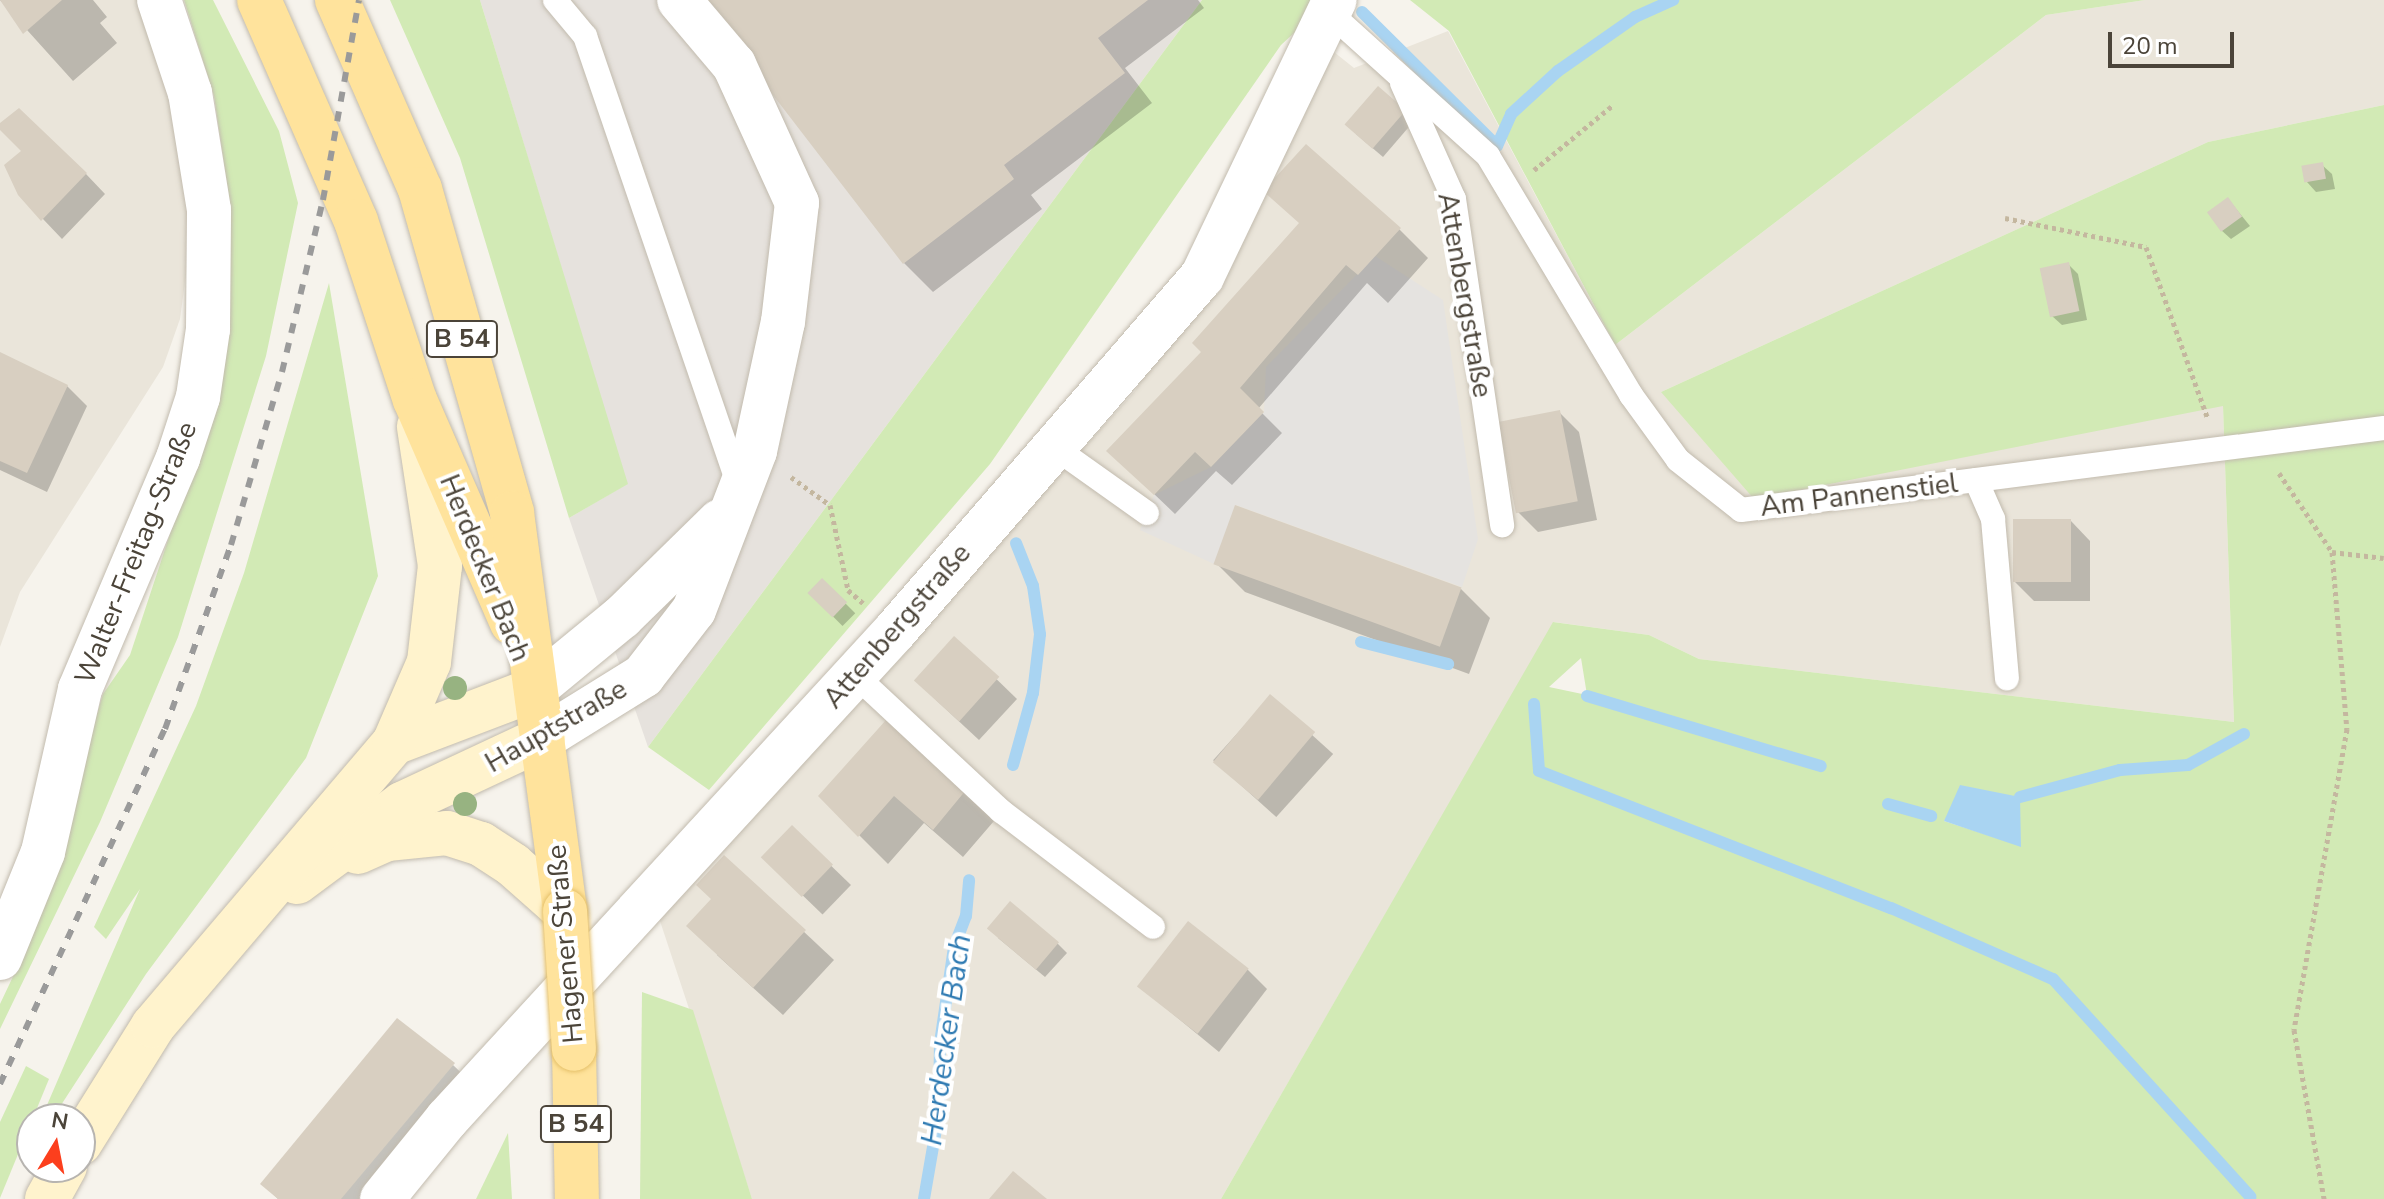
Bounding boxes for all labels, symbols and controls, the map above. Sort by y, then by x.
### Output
scale bar [2112,16,2238,66]
text: 20 m [2122,30,2178,62]
street label: Attenbergstraße [1430,190,1500,400]
road number: B 54 [424,317,500,361]
street label: Walter-Freitag-Straße [68,417,204,689]
street label: Am Pannenstiel [1758,466,1960,524]
street label: Herdecker Bach [432,470,538,666]
street label: Attenbergstraße [816,537,978,715]
street label: Hauptstraße [479,672,633,780]
street label: Hagener Straße [540,843,590,1045]
water label: Herdecker Bach [914,932,980,1148]
road number: B 54 [538,1102,614,1146]
north arrow [16,1103,96,1183]
text: N [49,1105,71,1138]

